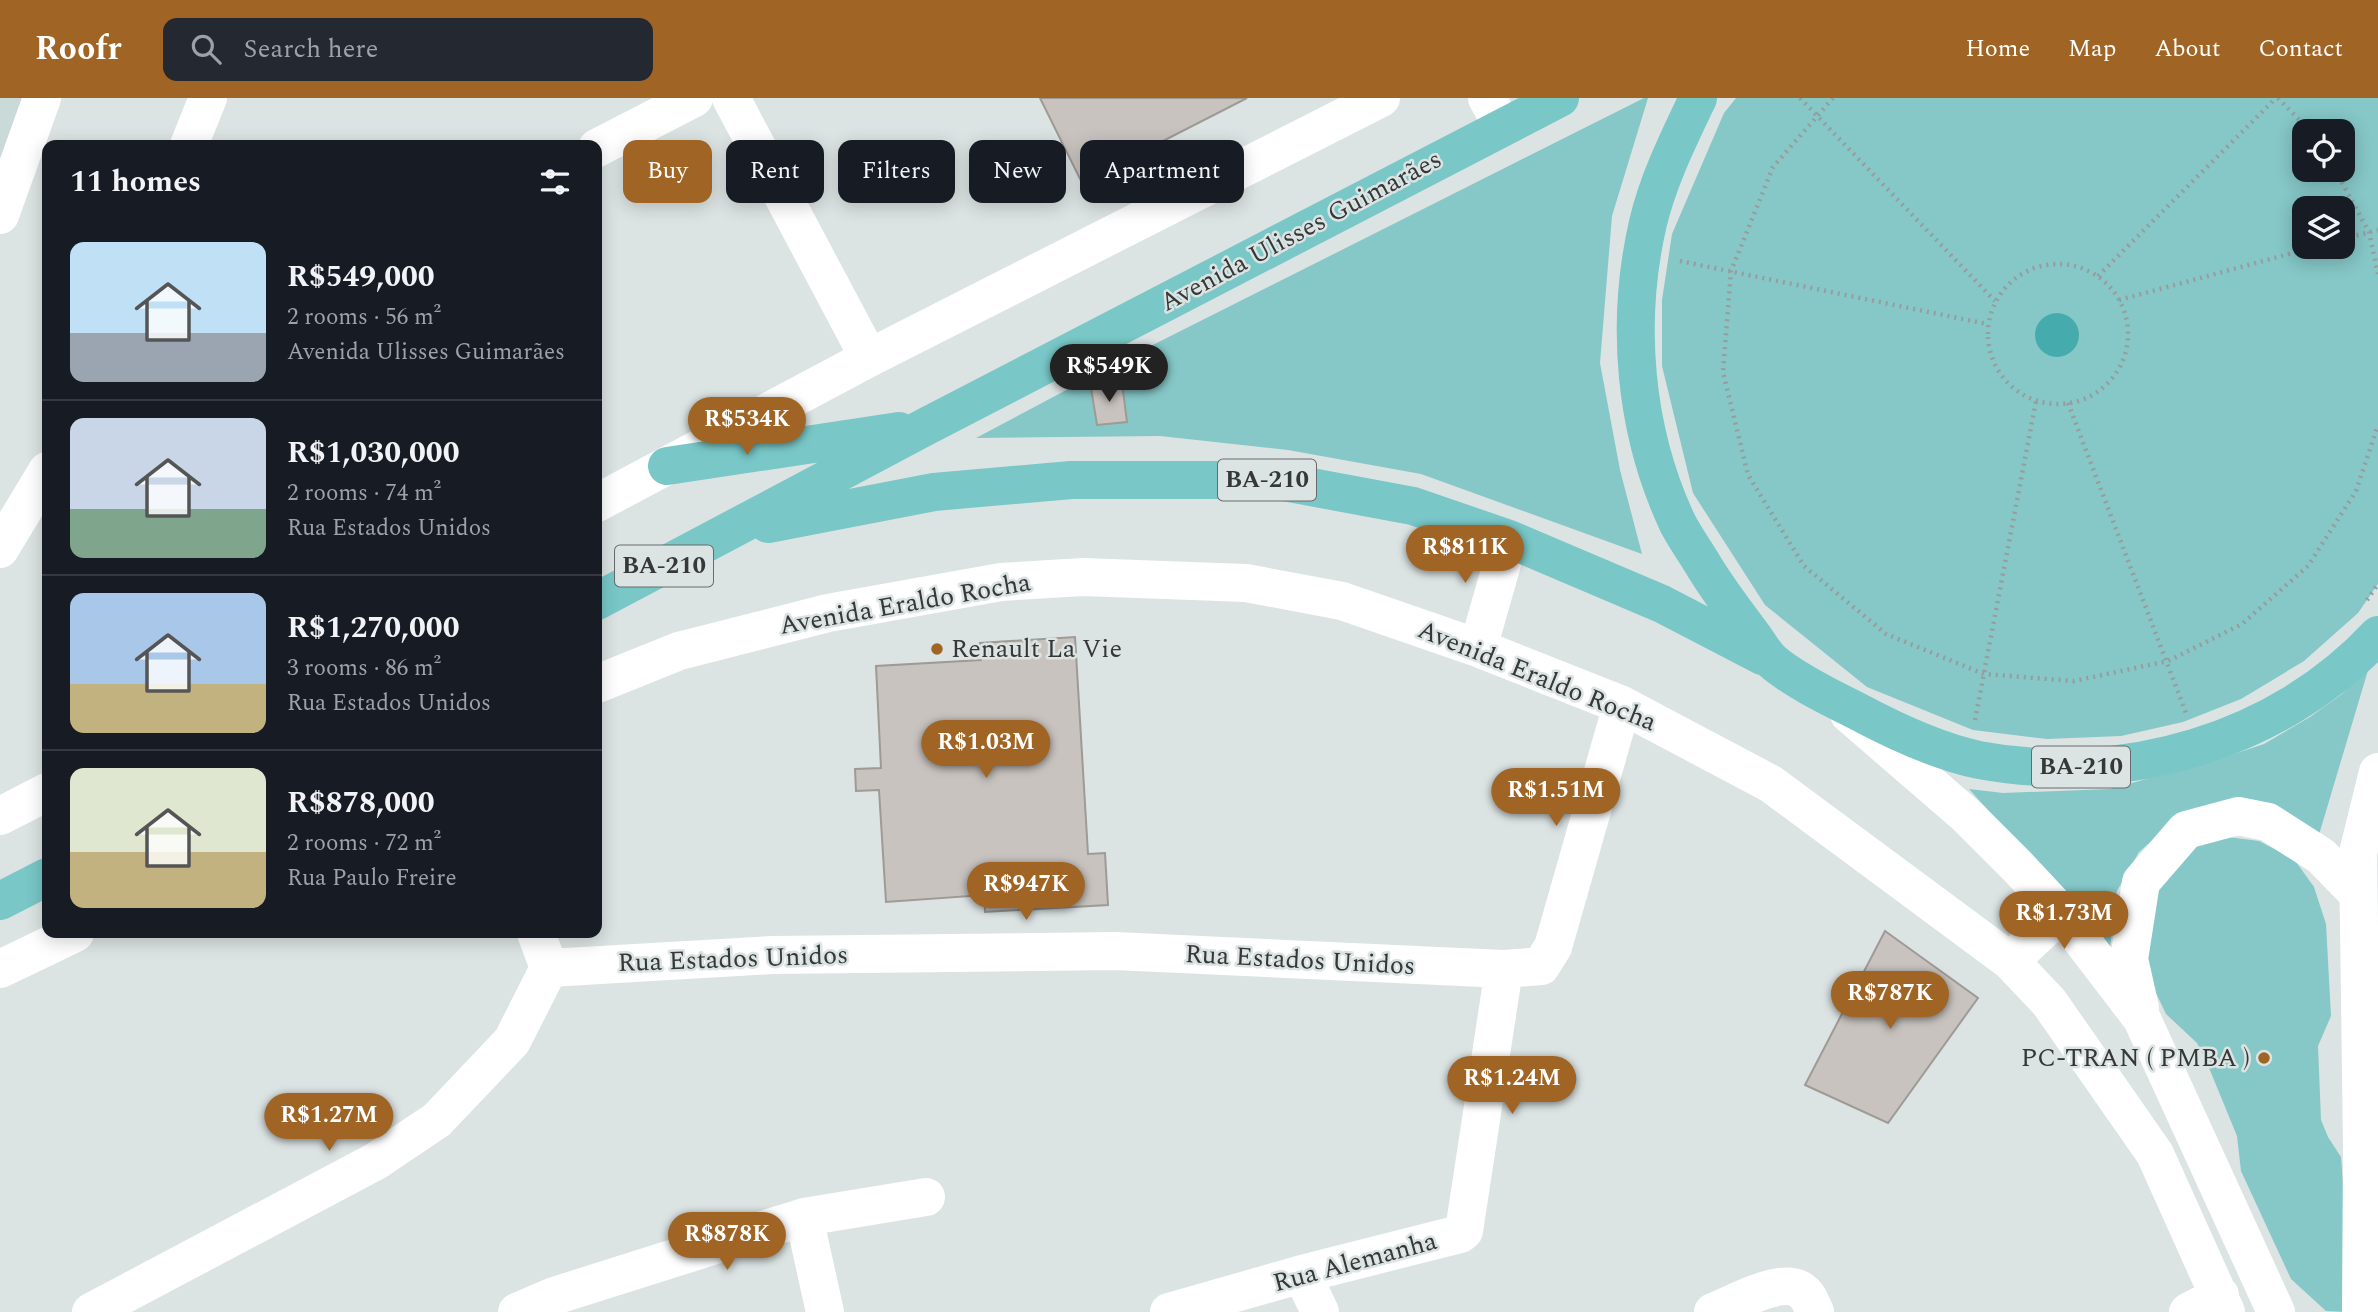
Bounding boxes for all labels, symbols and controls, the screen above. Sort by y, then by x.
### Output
search box [163,18,653,81]
text: Roofr [35,24,121,74]
text: Search here [243,29,378,69]
icon: search [187,30,225,68]
text: Home [1965,31,2030,67]
text: Map [2068,31,2116,67]
text: About [2154,31,2220,67]
text: Contact [2258,31,2343,67]
map controls [2292,119,2355,259]
button: locate [2292,119,2355,182]
chip: Buy [623,140,712,203]
chip: Rent [726,140,824,203]
chip: Filters [838,140,955,203]
chip: New [969,140,1066,203]
chip: Apartment [1080,140,1244,203]
street label: Avenida Ulisses Guimarães [1153,140,1449,322]
text: 11 homes [70,159,201,205]
icon: filters [536,163,574,201]
button: layers [2292,196,2355,259]
text: R$549,000 [287,254,435,300]
icon: home [126,270,210,354]
text: 2 rooms · 56 m² [287,300,441,335]
text: Avenida Ulisses Guimarães [287,335,565,370]
pin: R$549K [1052,344,1166,404]
text: R$549K [1066,349,1152,384]
pin: R$534K [690,398,804,457]
text: R$534K [704,402,790,437]
text: R$1,030,000 [287,430,460,476]
icon: home [126,446,210,530]
road number: BA-210 [1218,460,1316,500]
text: 2 rooms · 74 m² [287,476,441,511]
text: Rua Estados Unidos [287,511,491,546]
pin: R$811K [1408,526,1522,585]
text: R$811K [1422,530,1508,565]
road number: BA-210 [615,546,713,587]
street label: Avenida Eraldo Rocha [776,562,1034,646]
text: R$1,270,000 [287,605,460,651]
street label: Avenida Eraldo Rocha [1411,610,1663,742]
icon: home [126,621,210,705]
place label: Renault La Vie [951,629,1122,669]
marker: Renault La Vie [929,641,945,657]
text: 3 rooms · 86 m² [287,651,441,686]
text: Rua Estados Unidos [287,686,491,721]
pin: R$1.03M [921,720,1051,780]
text: R$1.03M [937,725,1035,760]
road number: BA-210 [2032,746,2130,788]
pin: R$1.51M [1491,768,1621,828]
text: R$1.51M [1507,773,1605,808]
text: R$878,000 [287,780,435,826]
icon: home [126,796,210,880]
text: 2 rooms · 72 m² [287,826,441,861]
text: Rua Paulo Freire [287,861,457,896]
pin: R$947K [969,862,1083,922]
text: R$947K [983,867,1069,902]
pin: R$1.73M [1999,892,2129,951]
text: R$1.73M [2015,896,2113,931]
street label: Rua Estados Unidos [1184,934,1416,986]
street label: Rua Estados Unidos [617,935,849,983]
pin: R$787K [1833,972,1947,1031]
text: R$787K [1847,976,1933,1011]
place label: PC-TRAN ( PMBA ) [2021,1038,2250,1078]
marker: PC-TRAN ( PMBA ) [2256,1050,2272,1066]
pin: R$1.24M [1447,1056,1577,1116]
text: R$1.24M [1463,1061,1561,1096]
pin: R$1.27M [264,1094,394,1153]
text: R$1.27M [280,1098,378,1133]
pin: R$878K [670,1212,784,1272]
text: R$878K [684,1217,770,1252]
street label: Rua Alemanha [1269,1221,1442,1303]

